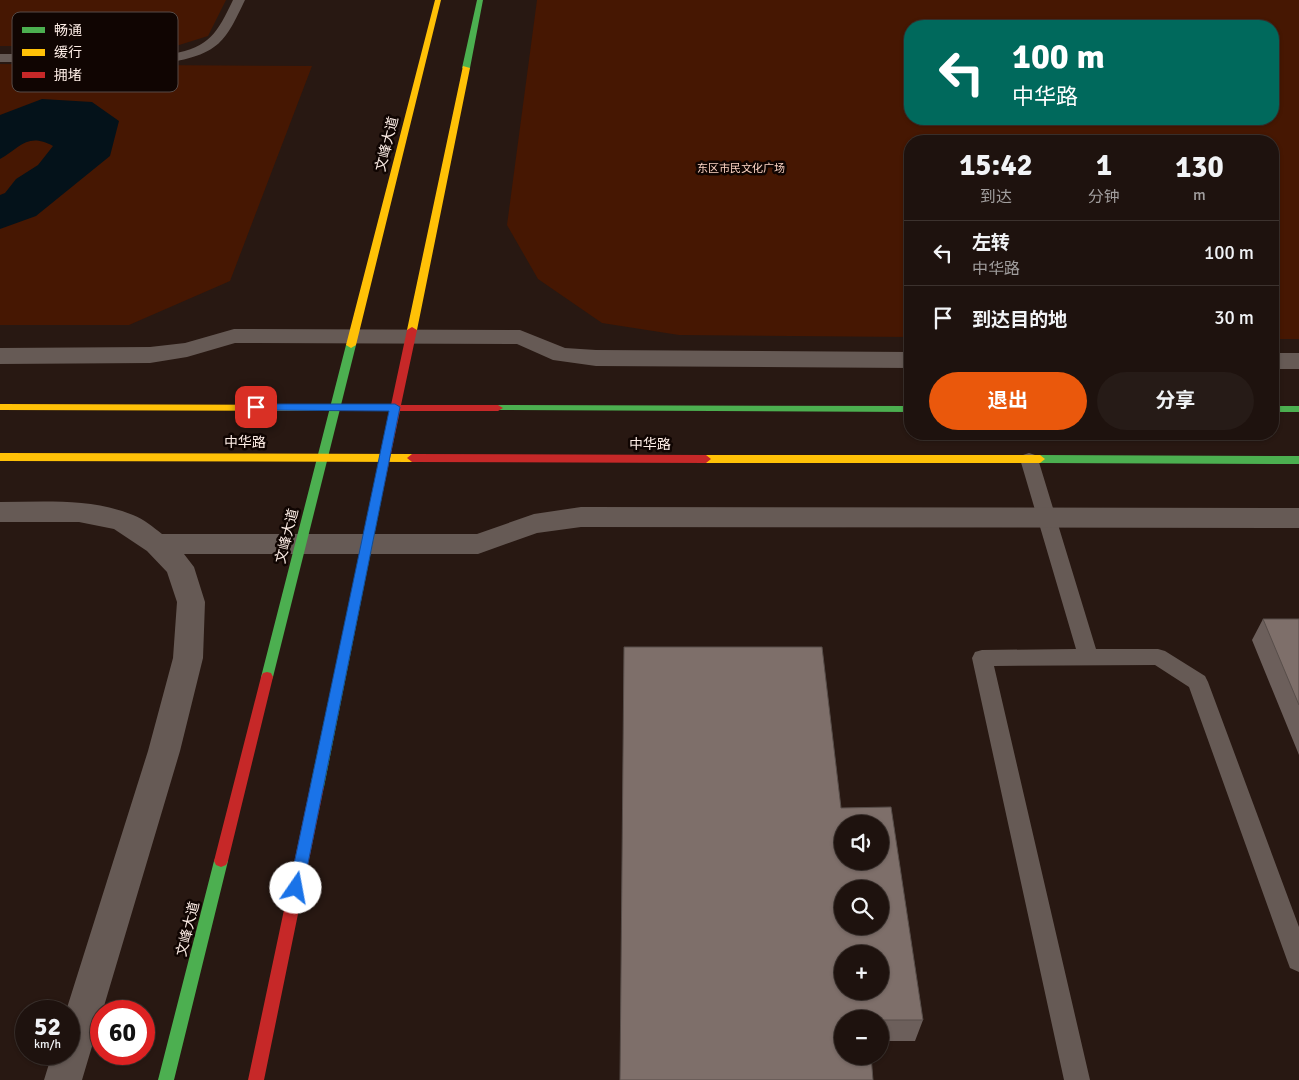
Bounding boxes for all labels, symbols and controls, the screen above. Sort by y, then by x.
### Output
legend [12,12,178,92]
text: 畅通 [54,22,82,39]
text: 100 m [1012,35,1105,78]
icon: left [929,40,994,105]
text: 缓行 [54,44,82,61]
text: 拥堵 [54,67,82,84]
text: 中华路 [1012,83,1078,110]
street label: 文峰大道 [372,115,402,173]
text: 15:42 [959,147,1033,184]
text: 1 [1096,147,1112,184]
text: 130 [1175,149,1224,186]
park label: 东区市民文化广场 [697,162,785,175]
text: m [1193,185,1206,205]
text: 到达 [980,187,1012,207]
text: 分钟 [1088,187,1120,207]
text: 左转 [972,231,1010,255]
icon: left [929,239,957,267]
text: 100 m [1204,241,1254,265]
text: 中华路 [972,259,1020,279]
icon: arrive [929,304,957,332]
text: 30 m [1214,306,1254,330]
text: 到达目的地 [972,308,1067,332]
button: 退出 [929,372,1087,430]
button: 分享 [1097,372,1254,430]
pin [235,386,277,428]
icon: arrive [242,393,270,421]
street label: 中华路 [224,434,266,451]
street label: 中华路 [629,436,671,453]
street label: 文峰大道 [272,507,302,565]
map controls [834,815,889,1065]
button: sound [834,815,889,870]
position arrow [269,861,321,913]
button: search [834,880,889,935]
street label: 文峰大道 [173,900,203,958]
button: + [834,945,889,1000]
speed limit sign: 60 [90,1000,155,1065]
button: − [834,1010,889,1065]
text: 52 [34,1011,61,1042]
text: km/h [34,1037,61,1052]

